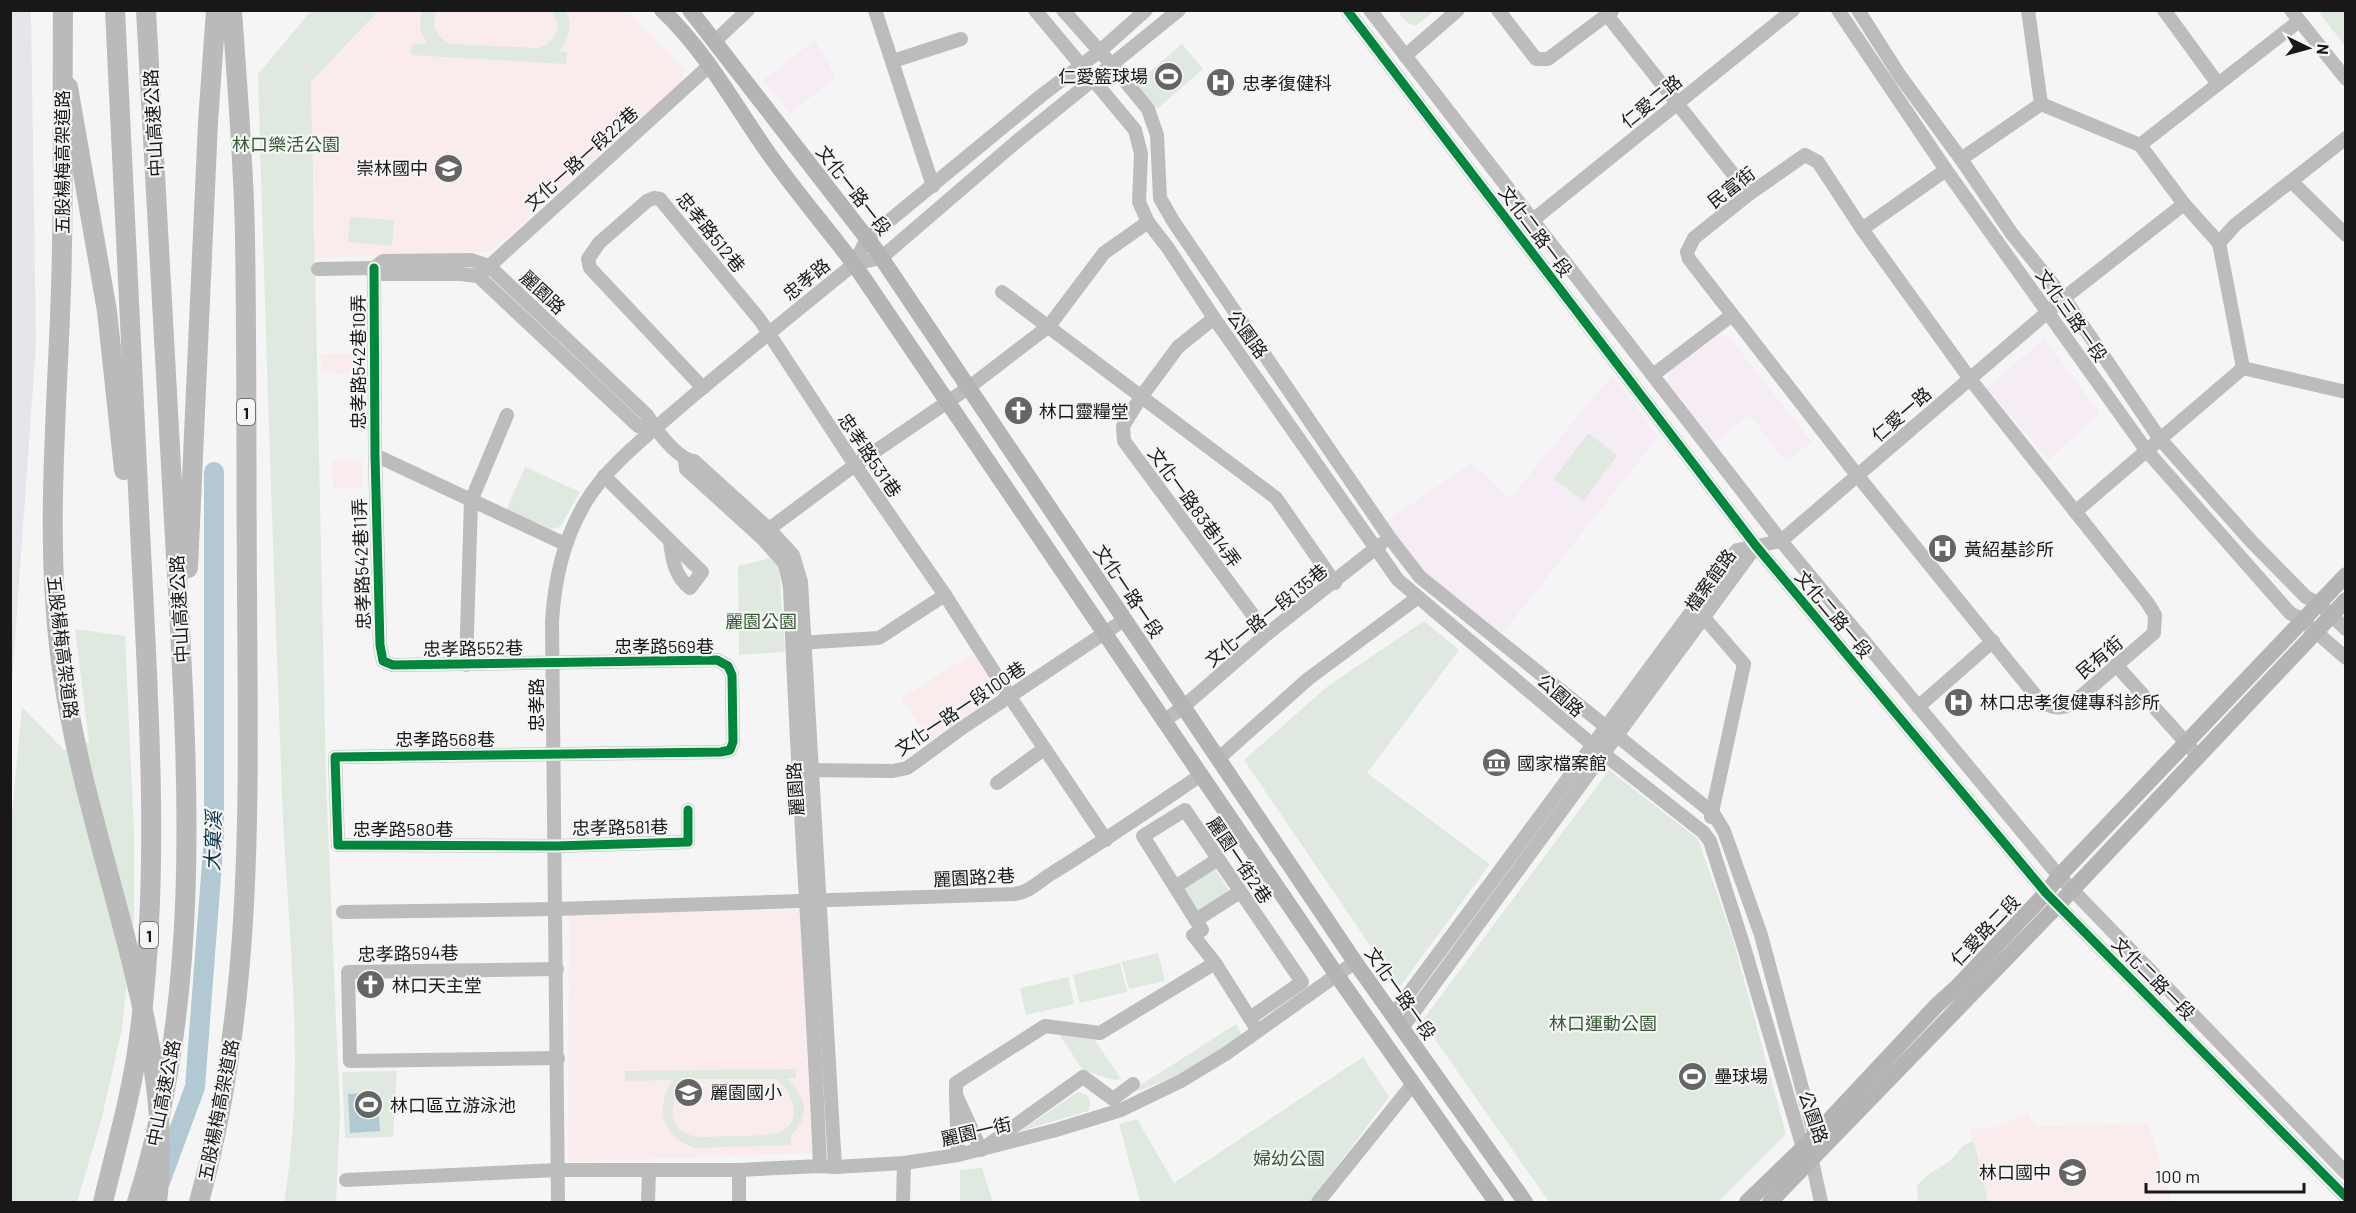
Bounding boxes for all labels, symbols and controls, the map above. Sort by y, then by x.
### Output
north arrow [2278,18,2338,78]
text: N [2314,43,2333,55]
sports icon: 仁愛籃球場 [1153,60,1185,92]
place label: 仁愛籃球場 [1058,65,1148,87]
hospital icon: 忠孝復健科 [1205,67,1237,99]
street label: 中山高速公路 [139,68,167,178]
street label: 仁愛二路 [1616,70,1686,132]
place label: 忠孝復健科 [1242,72,1332,94]
street label: 五股楊梅高架道路 [51,90,73,234]
street label: 文化一路一段22巷 [520,101,642,215]
park label: 林口樂活公園 [232,133,340,155]
street label: 文化一路一段 [812,141,896,239]
school or university icon: 崇林國中 [433,152,465,184]
place label: 崇林國中 [356,157,428,179]
street label: 民富街 [1703,162,1759,212]
street label: 文化二路一段 [1495,181,1577,281]
street label: 忠孝路512巷 [672,188,750,276]
street label: 忠孝路 [778,253,834,305]
street label: 文化三路一段 [2032,264,2112,366]
street label: 麗園路 [516,266,570,318]
street label: 忠孝路542巷10弄 [347,294,369,430]
street label: 公園路 [1223,306,1273,362]
street label: 仁愛一路 [1867,382,1935,446]
church icon: 林口靈糧堂 [1002,395,1034,427]
road number: 1 [237,399,255,425]
place label: 林口靈糧堂 [1039,400,1129,422]
street label: 忠孝路531巷 [834,409,906,501]
street label: 文化一路83巷14弄 [1144,443,1246,571]
street label: 忠孝路542巷11弄 [348,498,374,630]
hospital icon: 黃紹基診所 [1927,533,1959,565]
place label: 黃紹基診所 [1964,538,2054,560]
street label: 文化一路一段 [1090,540,1168,642]
street label: 檔案館路 [1680,544,1740,616]
street label: 中山高速公路 [165,554,193,664]
street label: 文化一路一段135巷 [1200,559,1332,671]
street label: 文化二路一段 [1791,566,1877,662]
street label: 五股楊梅高架道路 [43,574,83,720]
park label: 麗園公園 [725,610,797,632]
street label: 民有街 [2071,631,2127,683]
street label: 忠孝路569巷 [614,635,714,657]
street label: 忠孝路552巷 [423,636,523,660]
street label: 文化一路一段100巷 [891,656,1029,760]
street label: 公園路 [1533,669,1589,721]
street label: 忠孝路 [525,678,547,732]
hospital icon: 林口忠孝復健專科診所 [1943,686,1975,718]
place label: 林口忠孝復健專科診所 [1980,691,2160,713]
street label: 忠孝路568巷 [395,728,495,750]
museum icon: 國家檔案館 [1480,747,1512,779]
place label: 國家檔案館 [1517,752,1607,774]
street label: 麗園路 [782,761,808,817]
water label: 大窠溪 [199,808,225,871]
street label: 麗園一街2巷 [1203,813,1277,907]
street label: 忠孝路581巷 [572,815,668,839]
street label: 忠孝路580巷 [353,818,453,840]
street label: 麗園路2巷 [933,864,1015,890]
street label: 仁愛路二段 [1946,890,2024,970]
road number: 1 [140,922,158,948]
street label: 文化二路一段 [2108,932,2200,1024]
street label: 忠孝路594巷 [358,941,458,965]
street label: 文化一路一段 [1361,942,1441,1044]
church icon: 林口天主堂 [355,969,387,1001]
place label: 林口天主堂 [392,974,482,996]
park label: 林口運動公園 [1549,1012,1657,1034]
street label: 五股楊梅高架道路 [193,1037,243,1183]
street label: 中山高速公路 [142,1038,184,1148]
sports icon: 壘球場 [1677,1060,1709,1092]
place label: 壘球場 [1714,1065,1768,1087]
school or university icon: 麗園國小 [673,1076,705,1108]
place label: 麗園國小 [710,1081,782,1103]
street label: 公園路 [1795,1088,1833,1146]
sports icon: 林口區立游泳池 [353,1089,385,1121]
place label: 林口區立游泳池 [390,1094,516,1116]
street label: 麗園一街 [938,1112,1014,1150]
park label: 婦幼公園 [1253,1147,1325,1169]
school or university icon: 林口國中 [2056,1156,2088,1188]
scale bar [2146,1156,2304,1194]
place label: 林口國中 [1979,1161,2051,1183]
text: 100 m [2155,1165,2200,1187]

